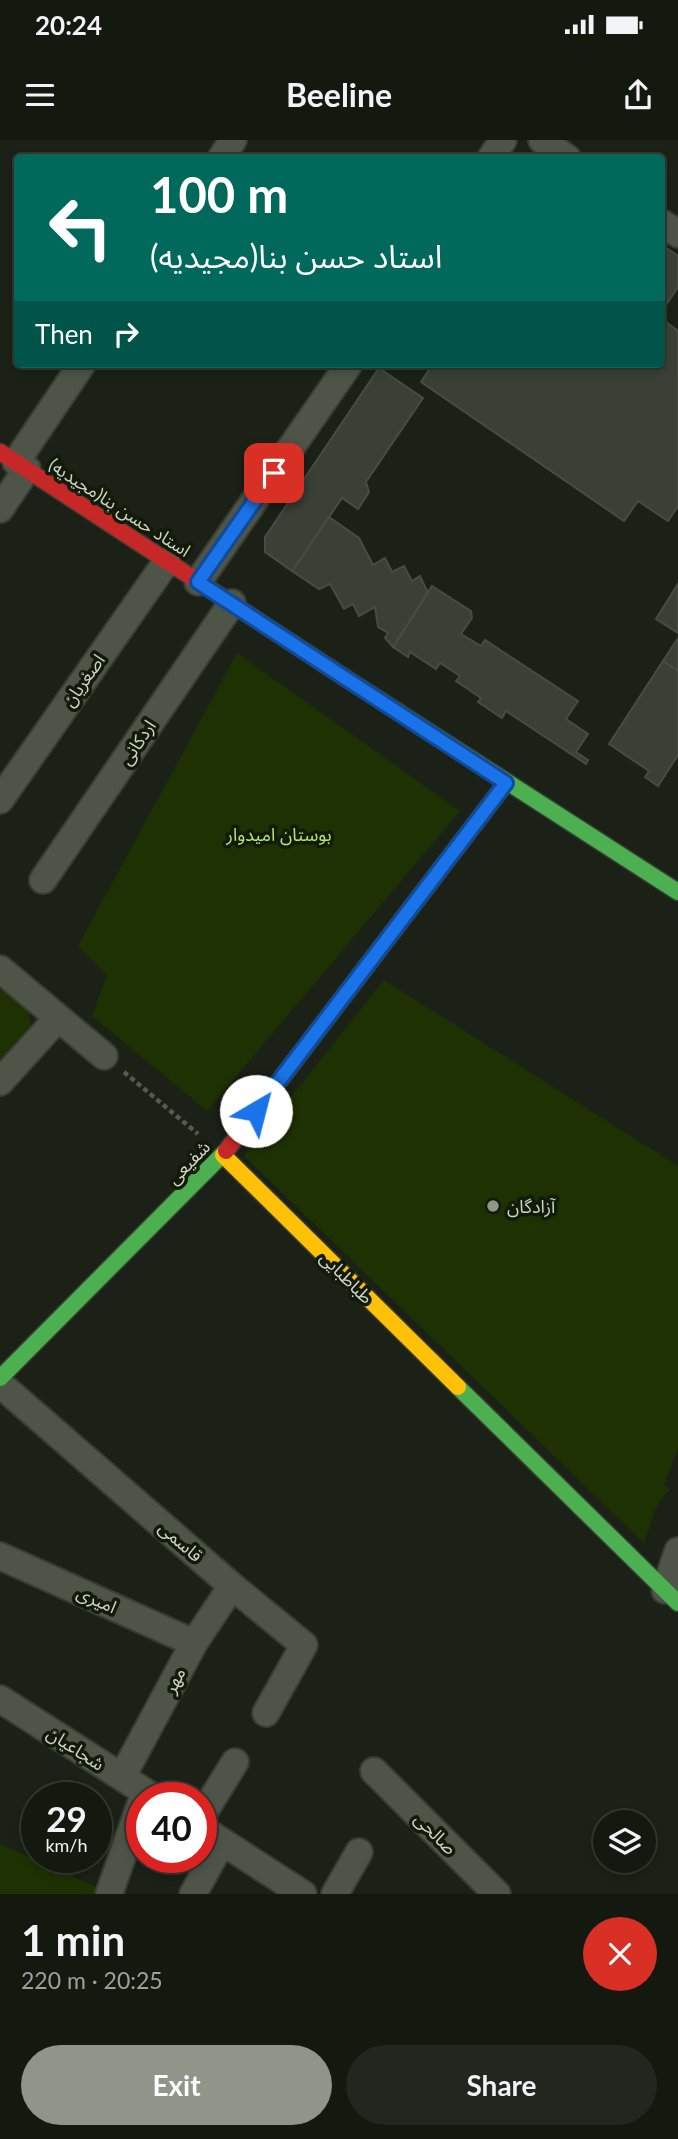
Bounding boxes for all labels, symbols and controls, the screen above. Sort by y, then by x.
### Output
text: 20:24 [35,9,102,41]
text: Beeline [286,75,392,114]
icon: menu [21,76,59,114]
icon: share [619,76,657,114]
text: 100 m [150,165,288,223]
icon: left [35,182,126,273]
text: استاد حسن بنا(مجیدیه) [150,236,442,275]
icon: right [107,315,145,353]
text: Then [35,318,93,350]
pin [244,443,304,503]
street label: استاد حسن بنا(مجیدیه) [45,453,195,562]
icon: arrive [255,454,293,492]
street label: اصغریان [57,649,110,711]
street label: اردکانی [114,715,161,769]
park label: بوستان امیدوار [225,823,332,846]
position arrow [219,1074,293,1148]
street label: شفیعی [162,1136,215,1189]
place label: آزادگان [507,1195,556,1218]
marker: آزادگان [485,1198,501,1214]
street label: طباطبایی [315,1246,378,1309]
street label: قاسمی [154,1516,207,1567]
street label: امیری [73,1581,120,1618]
street label: مهر [158,1663,191,1698]
street label: شجاعیان [43,1721,109,1776]
speed limit sign: 40 [126,1782,217,1873]
text: 29 [46,1797,87,1839]
street label: صالحی [410,1807,462,1859]
map controls [593,1810,656,1873]
button: layers [593,1810,656,1873]
text: km/h [45,1834,88,1856]
text: 1 min [21,1915,125,1965]
button: close [583,1917,657,1991]
text: 220 m · 20:25 [21,1966,163,1994]
button: Exit [21,2045,332,2125]
button: Share [346,2045,657,2125]

